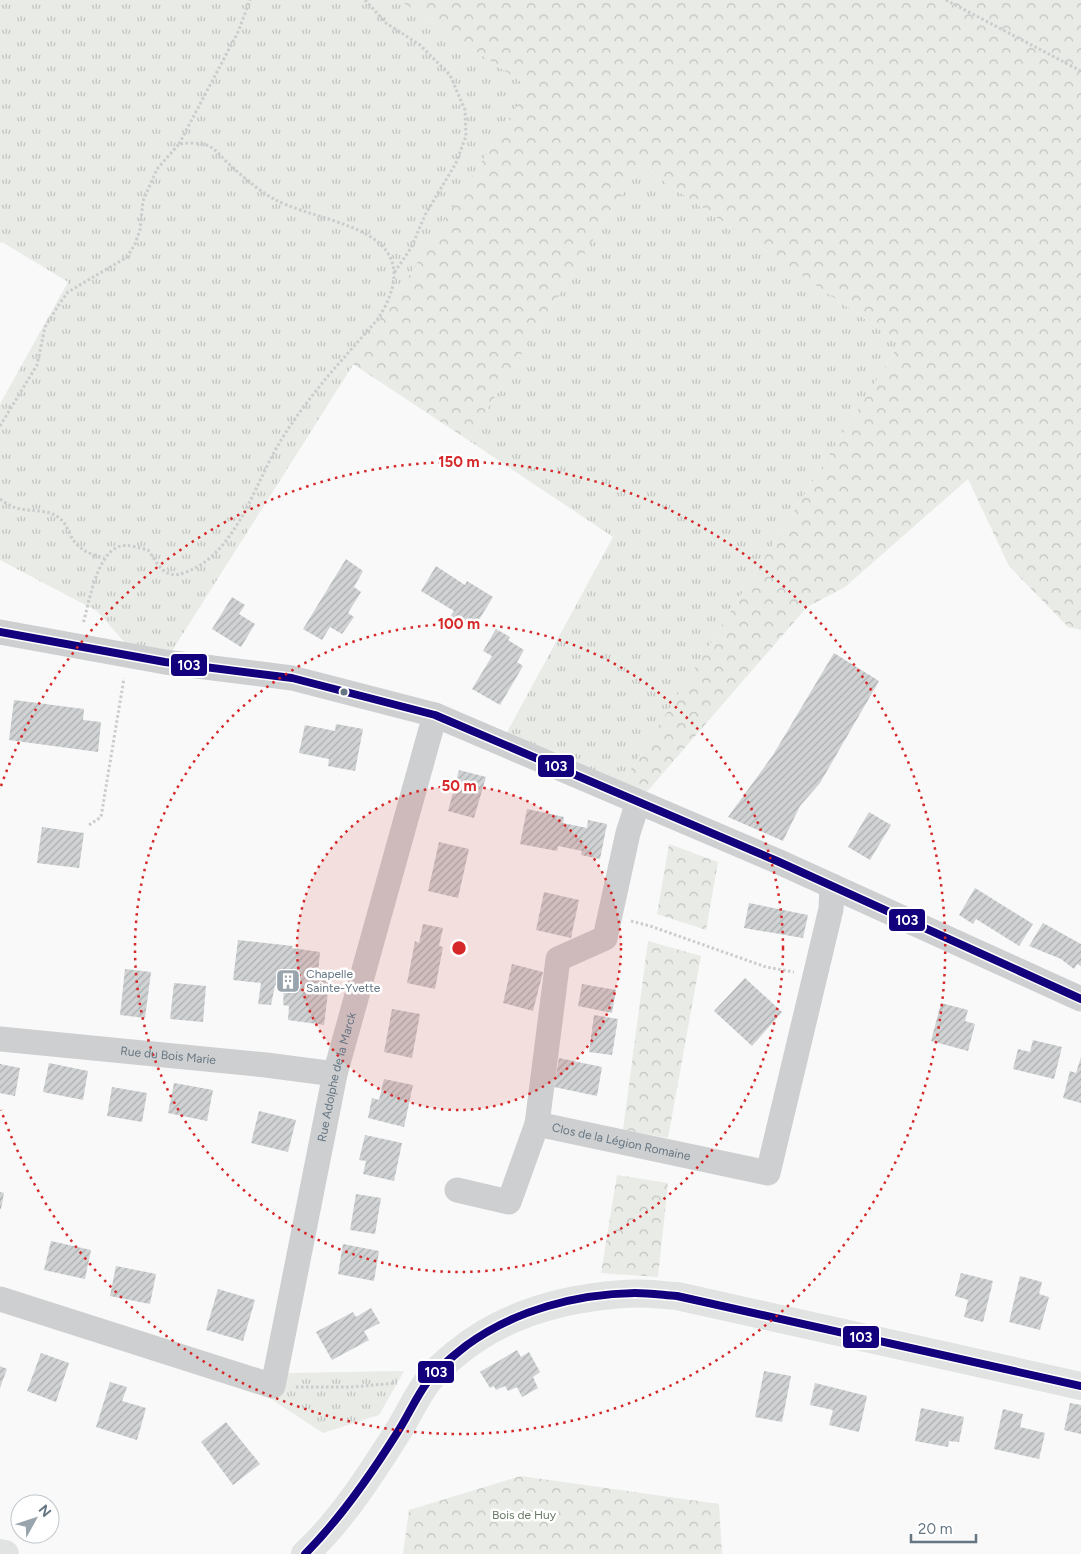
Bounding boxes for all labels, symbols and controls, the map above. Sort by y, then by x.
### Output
text: 150 m [438,453,480,471]
text: 100 m [438,615,480,633]
line badge: 103 [170,653,208,677]
text: 103 [178,657,201,674]
unlabelled marker [339,687,349,697]
line badge: 103 [537,754,575,778]
text: 103 [545,758,568,775]
text: 50 m [441,777,477,795]
line badge: 103 [888,908,926,932]
text: 103 [896,912,919,929]
centre of rings [450,939,468,957]
place label: Chapelle Sainte-Yvette [306,967,381,995]
building icon: Chapelle Sainte-Yvette [275,968,301,994]
street label: Rue Adolphe de la Marck [315,1011,359,1143]
street label: Rue du Bois Marie [120,1044,217,1067]
street label: Clos de la Légion Romaine [551,1120,692,1163]
line badge: 103 [842,1325,880,1349]
text: 103 [850,1329,873,1346]
line badge: 103 [417,1360,455,1384]
text: 103 [425,1364,448,1381]
north arrow [10,1494,60,1544]
text: N [35,1501,55,1521]
park label: Bois de Huy [492,1508,557,1522]
scale bar [911,1512,976,1544]
text: 20 m [918,1520,952,1538]

